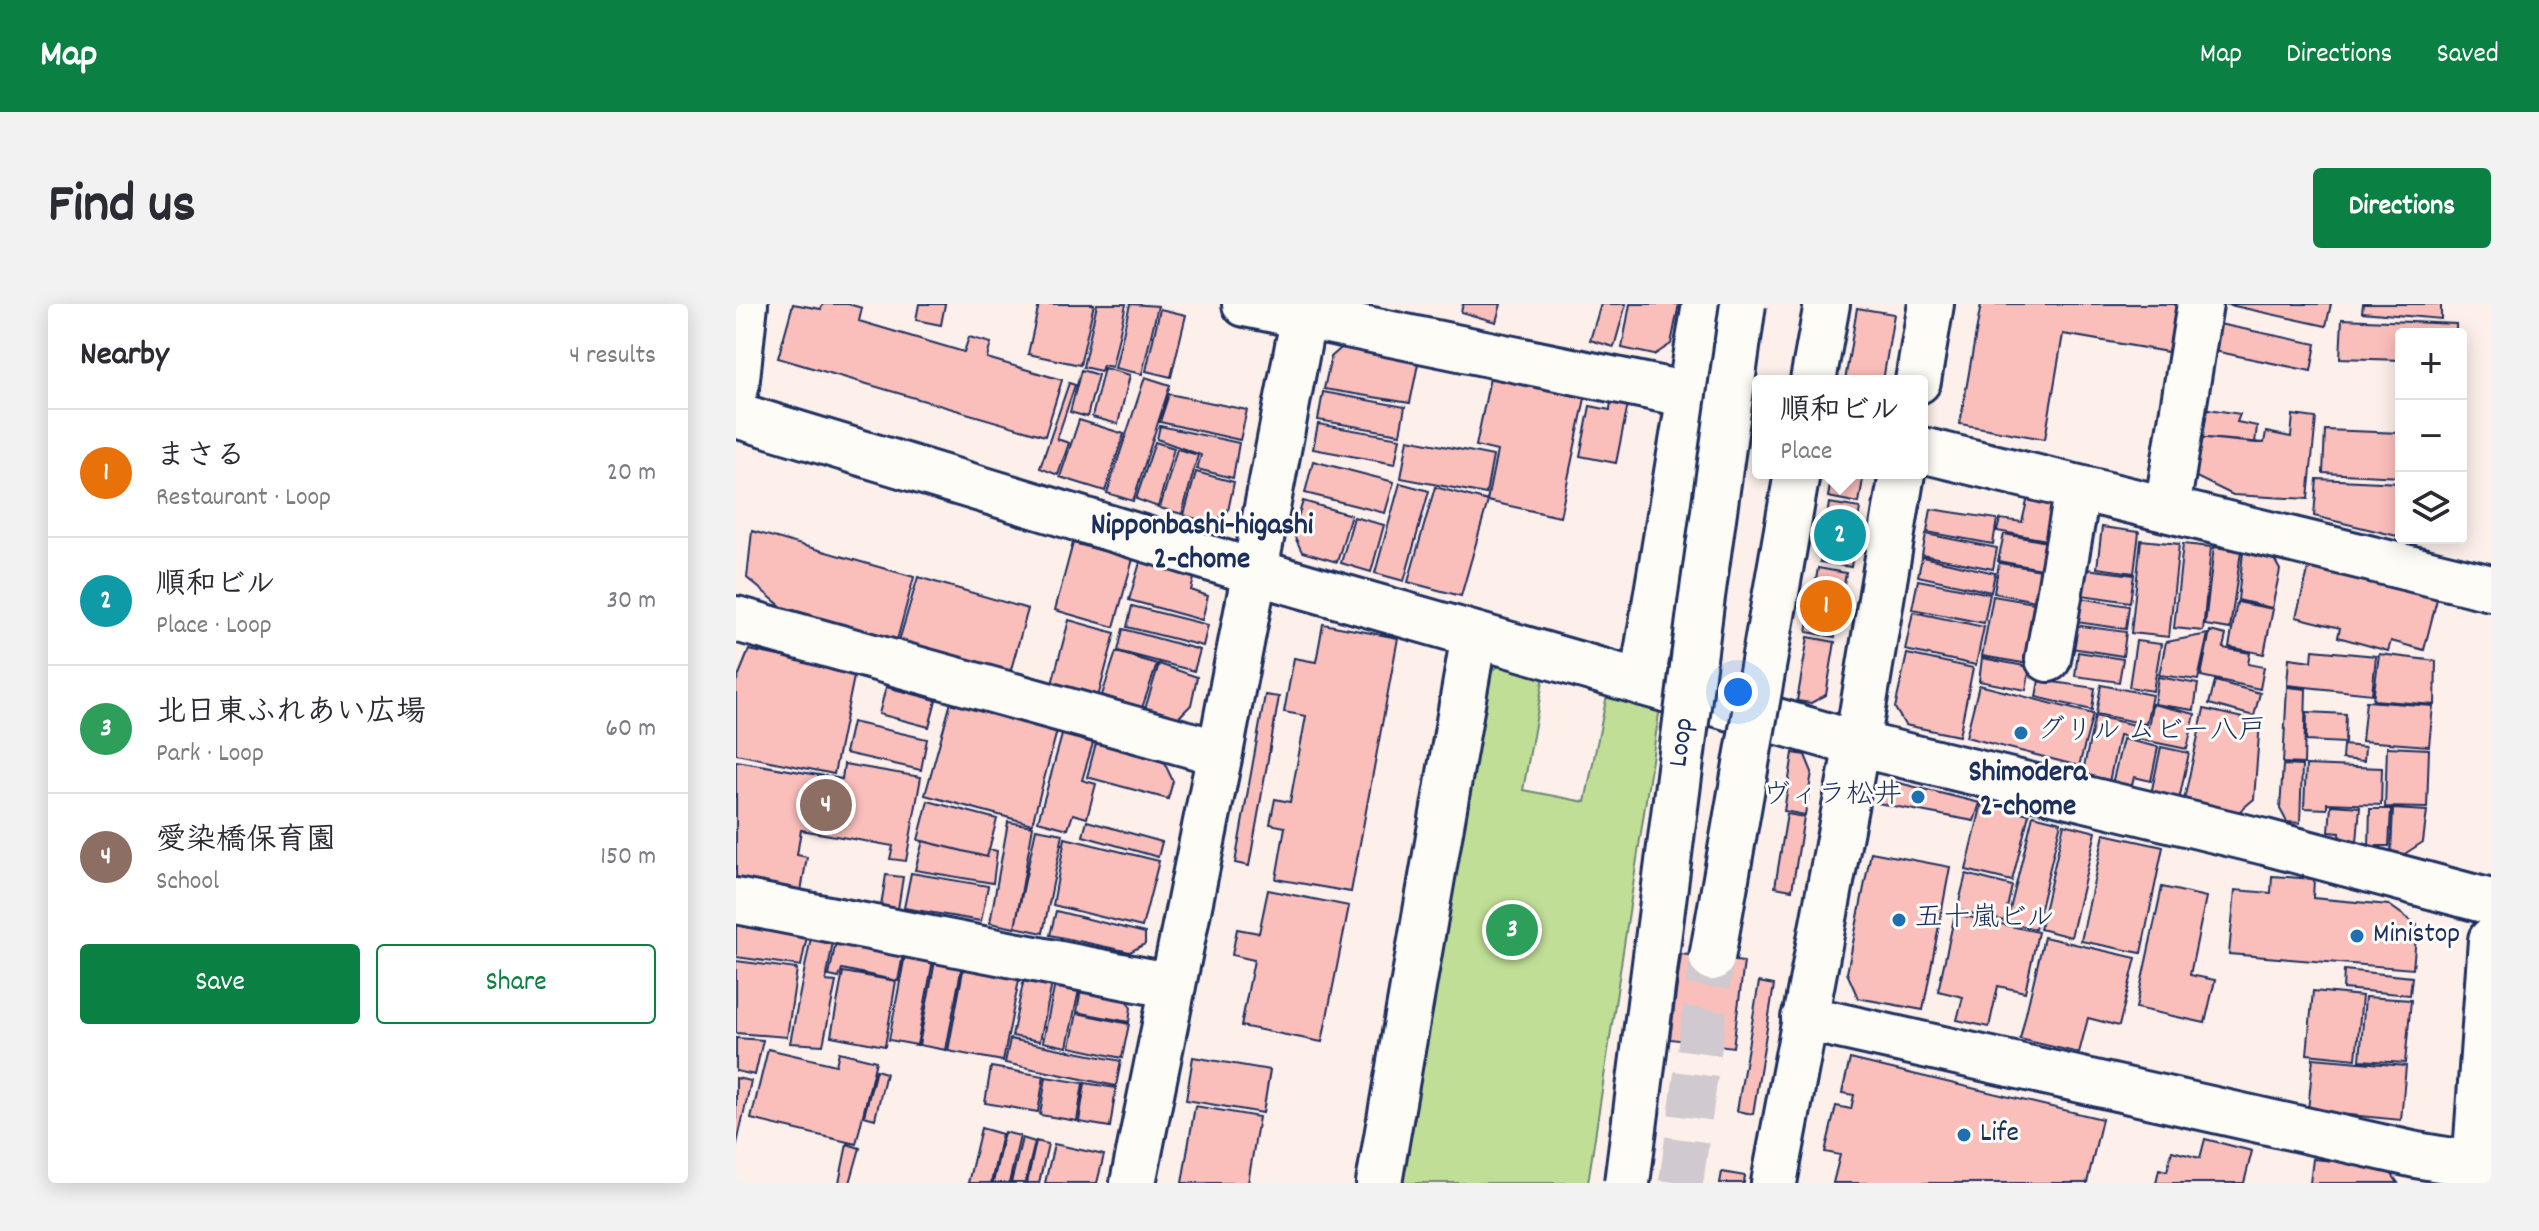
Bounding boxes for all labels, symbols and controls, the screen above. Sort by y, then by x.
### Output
text: Map [40,29,98,84]
text: Map [2200,36,2242,76]
text: Directions [2286,36,2392,76]
text: Saved [2436,36,2499,76]
text: Find us [48,168,196,248]
button: Directions [2313,168,2491,248]
map controls [2395,328,2467,544]
button: + [2395,328,2467,400]
text: Nearby [80,332,169,381]
text: 4 results [569,338,656,375]
popup [1752,375,1928,479]
text: 順和ビル [1780,391,1900,434]
button: − [2395,400,2467,472]
text: Place [1780,434,1832,471]
text: まさる [156,437,246,480]
text: 1 [103,455,109,492]
text: 20 m [607,455,656,492]
button: layers [2395,472,2467,544]
text: Restaurant · Loop [156,480,331,517]
pin: 2 [1814,505,1866,565]
district label: Nipponbashi-higashi 2-chome [1091,506,1314,583]
text: 順和ビル [156,565,275,608]
pin: 1 [1800,576,1852,636]
text: 2 [100,583,112,620]
text: 30 m [606,583,656,620]
text: Place · Loop [156,608,272,645]
your location [1718,672,1758,712]
text: 北日東ふれあい広場 [156,693,426,736]
text: 3 [100,711,112,748]
text: 60 m [605,711,656,748]
place label: グリル ムビー八戸 [2037,713,2266,753]
street label: Loop [1660,716,1706,770]
marker: グリル ムビー八戸 [2012,724,2030,742]
text: Park · Loop [156,736,264,773]
district label: Shimodera 2-chome [1969,753,2088,830]
pin: 4 [800,775,852,835]
place label: ヴィラ松井 [1762,777,1902,817]
marker: ヴィラ松井 [1909,788,1927,806]
text: 愛染橋保育園 [156,821,336,864]
text: 4 [101,839,111,876]
text: 150 m [600,839,656,876]
text: School [156,864,219,901]
pin: 3 [1486,900,1538,960]
place label: 五十嵐ビル [1915,900,2054,940]
marker: 五十嵐ビル [1890,911,1908,929]
place label: Ministop [2373,916,2460,956]
marker: Ministop [2348,927,2366,945]
button: Save [80,944,360,1024]
button: Share [376,944,656,1024]
place label: Life [1980,1115,2019,1155]
marker: Life [1955,1126,1973,1144]

